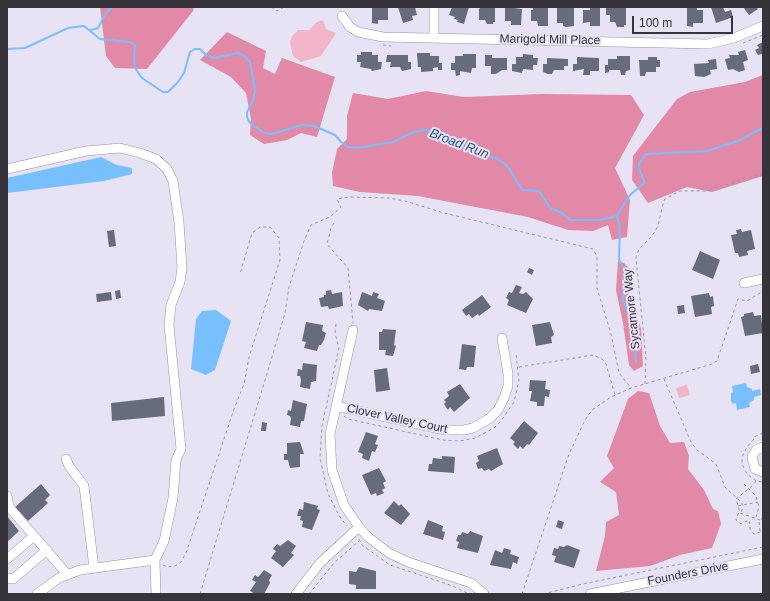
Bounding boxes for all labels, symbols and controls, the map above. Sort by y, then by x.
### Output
scale bar [634,8,735,34]
text: 100 m [639,16,672,30]
street label: Marigold Mill Place [500,32,600,48]
water label: Broad Run [427,126,491,162]
street label: Sycamore Way [621,268,643,350]
street label: Clover Valley Court [345,401,449,437]
street label: Founders Drive [646,559,730,589]

